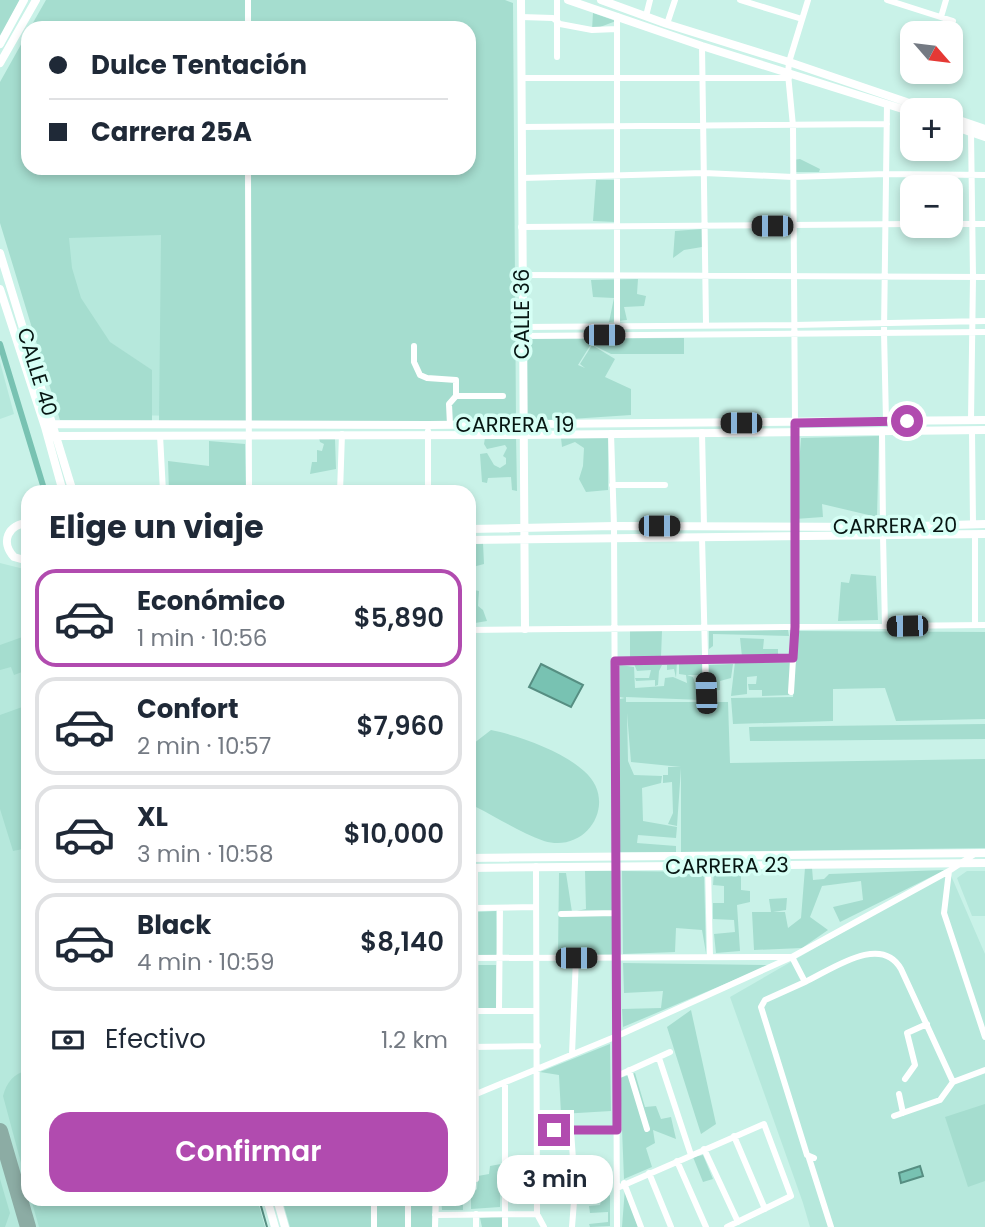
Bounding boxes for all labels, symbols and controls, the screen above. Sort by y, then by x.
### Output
north arrow [900,21,962,84]
map controls [900,21,963,238]
text: Dulce Tentación [91,47,307,83]
button: + [900,98,963,161]
text: Carrera 25A [91,114,252,150]
button: − [900,175,963,238]
car [752,216,794,237]
street label: CALLE 36 [507,269,536,359]
street label: CALLE 40 [10,324,65,420]
car [584,325,626,346]
route start [891,405,923,437]
street label: CARRERA 19 [455,410,575,439]
car [721,413,763,434]
text: Elige un viaje [49,504,264,549]
street label: CARRERA 20 [833,510,957,541]
car [639,516,681,537]
text: Económico [137,583,285,619]
icon: car [53,587,116,650]
text: $5,890 [354,600,444,636]
car [886,615,929,637]
text: 1 min · 10:56 [137,622,267,654]
car [695,672,718,714]
text: Confort [137,691,239,727]
icon: car [53,695,116,758]
text: $7,960 [356,708,444,744]
text: 2 min · 10:57 [137,730,271,762]
text: XL [137,799,168,835]
icon: car [53,803,116,866]
text: $10,000 [344,816,444,852]
text: 3 min · 10:58 [137,838,274,870]
street label: CARRERA 23 [665,850,789,881]
text: Black [137,907,211,943]
icon: car [53,911,116,974]
text: $8,140 [360,924,444,960]
text: 4 min · 10:59 [137,946,274,978]
car [556,948,598,969]
icon: cash [49,1021,87,1059]
text: Efectivo [105,1021,206,1057]
text: 1.2 km [381,1024,448,1056]
button: Confirmar [49,1112,448,1192]
route end [538,1114,570,1146]
callout: 3 min [496,1154,612,1204]
text: 3 min [523,1163,587,1195]

